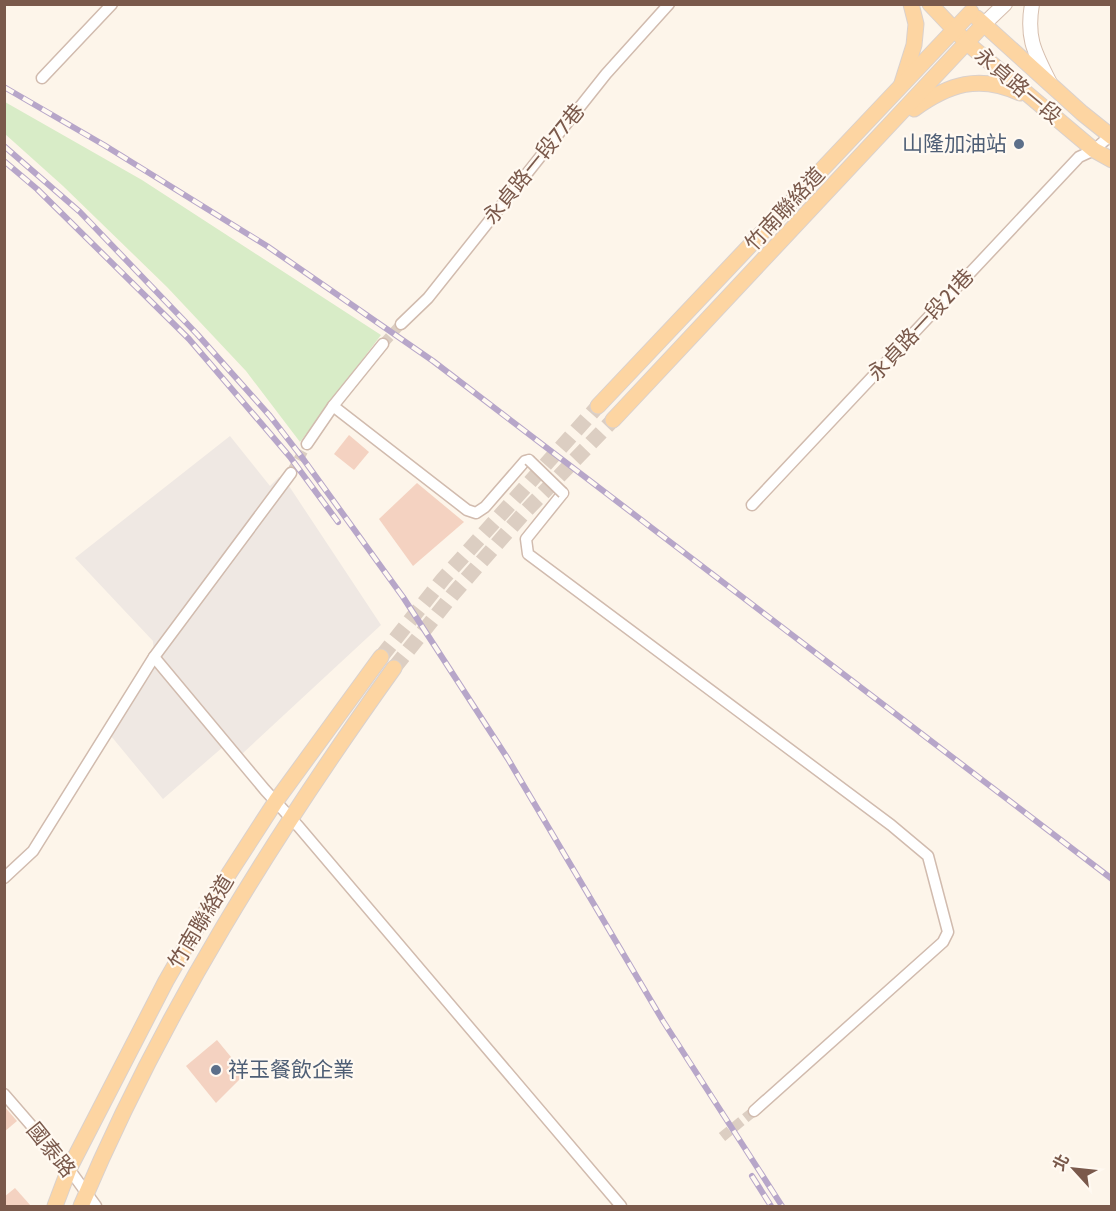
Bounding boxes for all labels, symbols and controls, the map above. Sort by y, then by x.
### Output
street label: 永貞路一段 [970,42,1067,129]
street label: 永貞路一段77巷 [478,99,590,229]
place label: 山隆加油站 [902,131,1007,156]
marker: 山隆加油站 [1012,137,1026,151]
street label: 竹南聯絡道 [740,162,830,256]
street label: 永貞路一段21巷 [862,264,979,386]
street label: 竹南聯絡道 [163,870,238,973]
place label: 祥玉餐飲企業 [228,1057,354,1082]
marker: 祥玉餐飲企業 [209,1063,223,1077]
street label: 國泰路 [22,1117,81,1182]
north arrow [1044,1139,1104,1199]
text: 北 [1049,1151,1073,1174]

